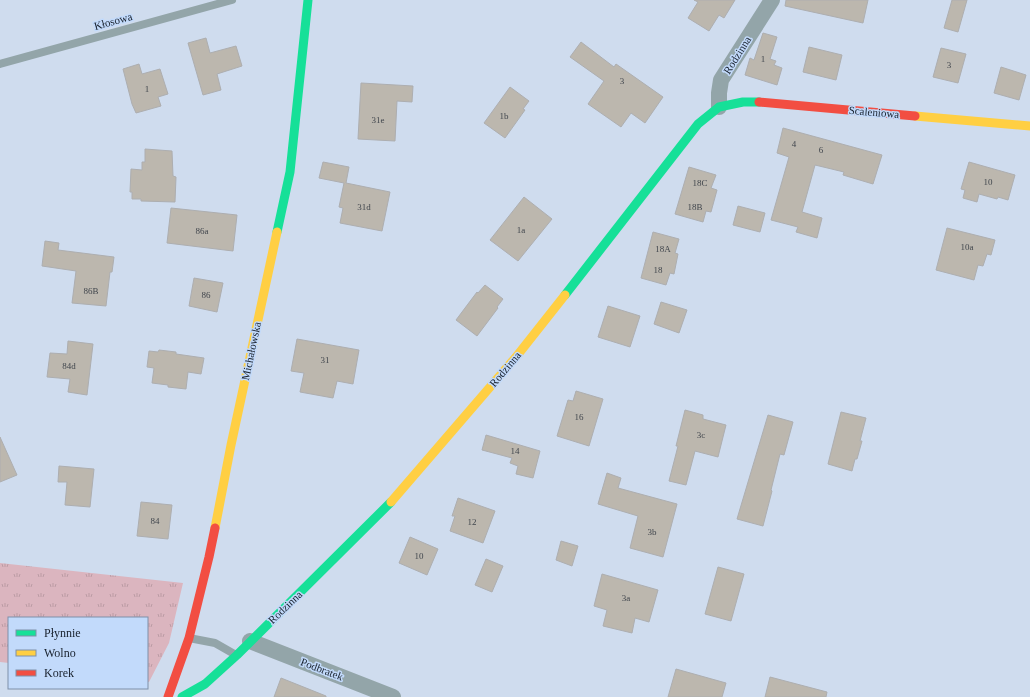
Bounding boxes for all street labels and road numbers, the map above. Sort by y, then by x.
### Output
street label: Kłosowa [93,10,134,32]
street label: Rodzinna [721,34,753,76]
street label: Scaleniowa [848,104,900,120]
street label: Michałowska [239,321,263,381]
street label: Rodzinna [487,349,523,389]
street label: Rodzinna [266,588,304,626]
street label: Podbratek [299,655,345,683]

